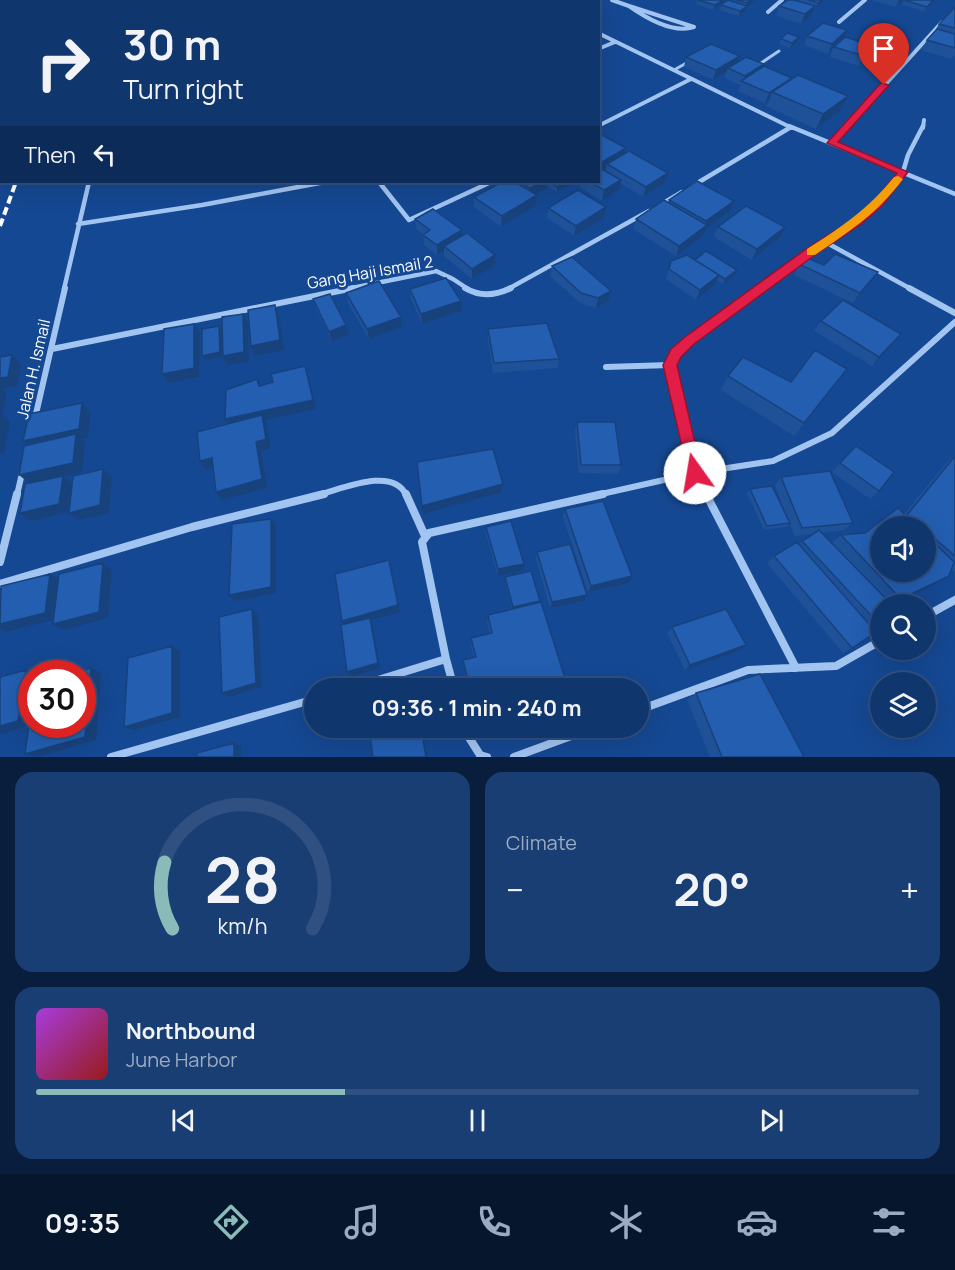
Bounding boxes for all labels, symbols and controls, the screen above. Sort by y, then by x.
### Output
text: 30 m [123,15,221,73]
pin [858,23,909,85]
icon: right [24,24,102,102]
icon: arrive [867,32,900,65]
text: Turn right [123,70,244,107]
icon: left [88,138,121,171]
text: Then [24,140,76,170]
street label: Gang Haji Ismail 2 [305,250,435,294]
street label: Jalan H. Ismail [11,317,55,421]
position arrow [663,441,727,505]
map controls [870,516,936,738]
button: sound [870,516,936,582]
button: search [870,594,936,660]
speed limit sign: 30 [18,660,96,738]
button: layers [870,672,936,738]
text: 09:36 · 1 min · 240 m [372,693,581,723]
text: Climate [506,829,577,856]
text: 28 [205,836,280,922]
text: 20° [674,858,750,920]
text: − [506,867,524,912]
text: + [900,867,919,912]
text: km/h [218,911,267,940]
text: Northbound [126,1016,256,1046]
text: June Harbor [126,1046,238,1073]
icon: previous [167,1104,200,1137]
icon: pause [461,1104,494,1137]
icon: next [755,1104,788,1137]
icon: directions [210,1201,252,1243]
icon: music [341,1201,383,1243]
icon: phone [473,1201,515,1243]
icon: climate [605,1201,647,1243]
icon: car [736,1201,778,1243]
icon: filters [868,1201,910,1243]
text: 09:35 [45,1204,120,1241]

